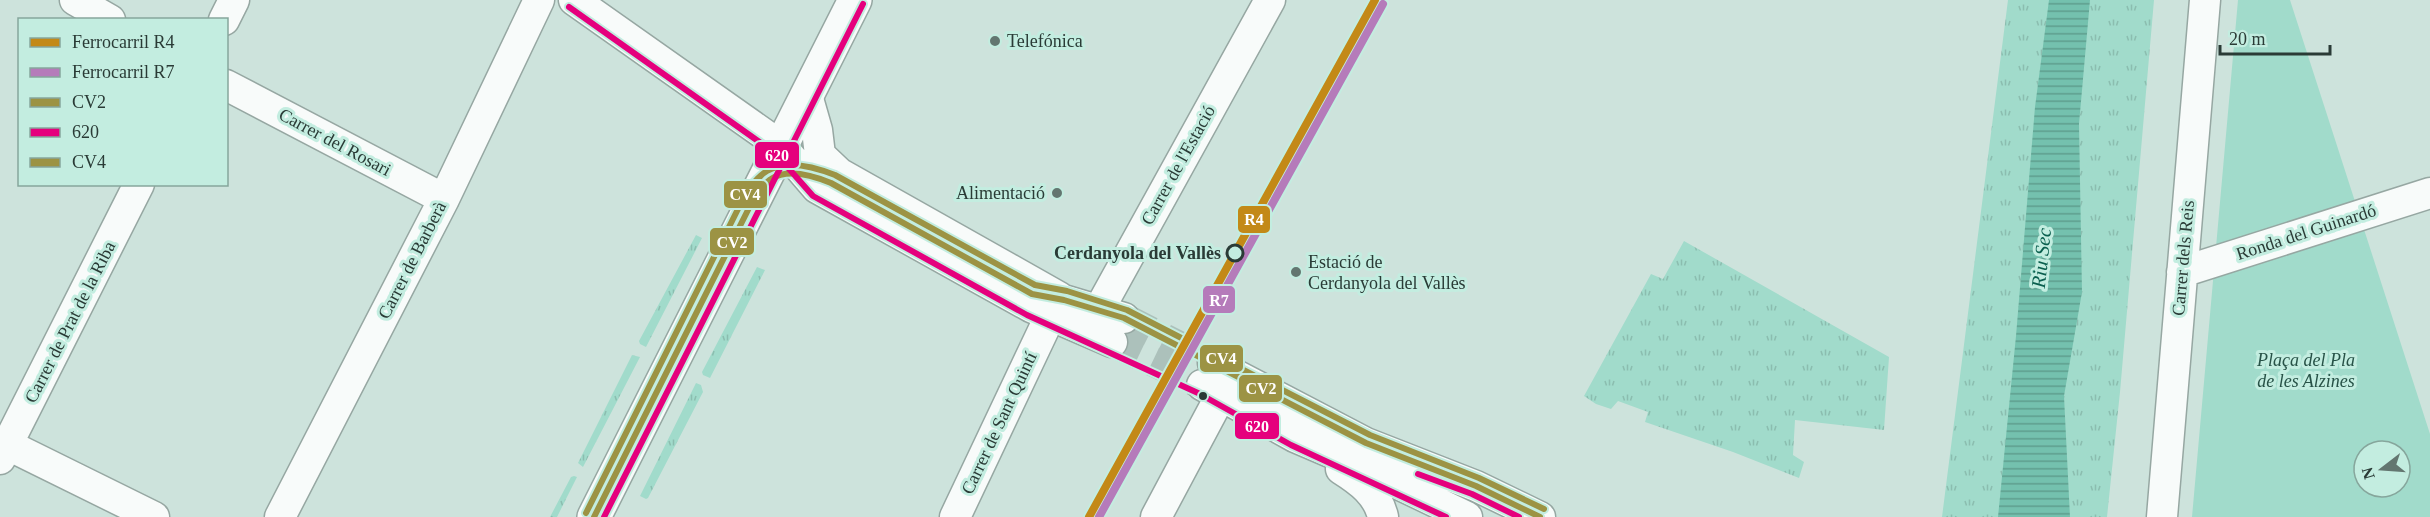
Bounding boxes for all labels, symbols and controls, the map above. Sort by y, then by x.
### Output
legend [18,18,228,186]
scale bar [2220,18,2330,56]
text: 20 m [2229,29,2266,49]
place label: Telefónica [1007,31,1083,51]
text: Ferrocarril R4 [72,32,174,52]
marker: Telefónica [988,34,1002,48]
text: Ferrocarril R7 [72,62,174,82]
text: CV2 [72,92,106,112]
street label: Carrer de l'Estació [1137,102,1219,228]
street label: Carrer del Rosari [276,104,394,180]
text: 620 [72,122,99,142]
line badge: 620 [754,141,800,169]
text: 620 [765,147,789,164]
text: CV4 [72,152,106,172]
line badge: CV4 [723,180,768,209]
place label: Alimentació [956,183,1045,203]
text: CV4 [729,186,761,203]
marker: Alimentació [1050,186,1064,200]
street label: Carrer de Barberà [374,198,450,322]
street label: Carrer dels Reis [2168,199,2198,317]
street label: Ronda del Guinardó [2233,200,2379,264]
line badge: R4 [1237,205,1271,234]
text: R4 [1244,211,1264,228]
line badge: CV2 [709,227,755,256]
water label: Riu Sec [2027,227,2055,290]
text: CV2 [716,234,748,251]
street label: Carrer de Prat de la Riba [21,238,119,406]
place label: Cerdanyola del Vallès [1054,243,1221,263]
marker: Cerdanyola del Vallès [1226,244,1244,262]
place label: Estació de Cerdanyola del Vallès [1308,252,1466,293]
marker: Estació de Cerdanyola del Vallès [1289,265,1303,279]
line badge: R7 [1202,285,1236,314]
text: R7 [1209,292,1229,309]
line badge: CV4 [1199,344,1244,373]
street label: Carrer de Sant Quintí [957,349,1041,497]
text: CV4 [1205,350,1237,367]
park label: Plaça del Pla de les Alzines [2256,350,2355,391]
line badge: CV2 [1238,374,1283,403]
text: CV2 [1245,380,1277,397]
unlabelled marker [1197,390,1209,402]
line badge: 620 [1234,412,1280,440]
text: 620 [1245,418,1269,435]
north arrow [2352,439,2412,499]
text: N [2358,465,2378,481]

